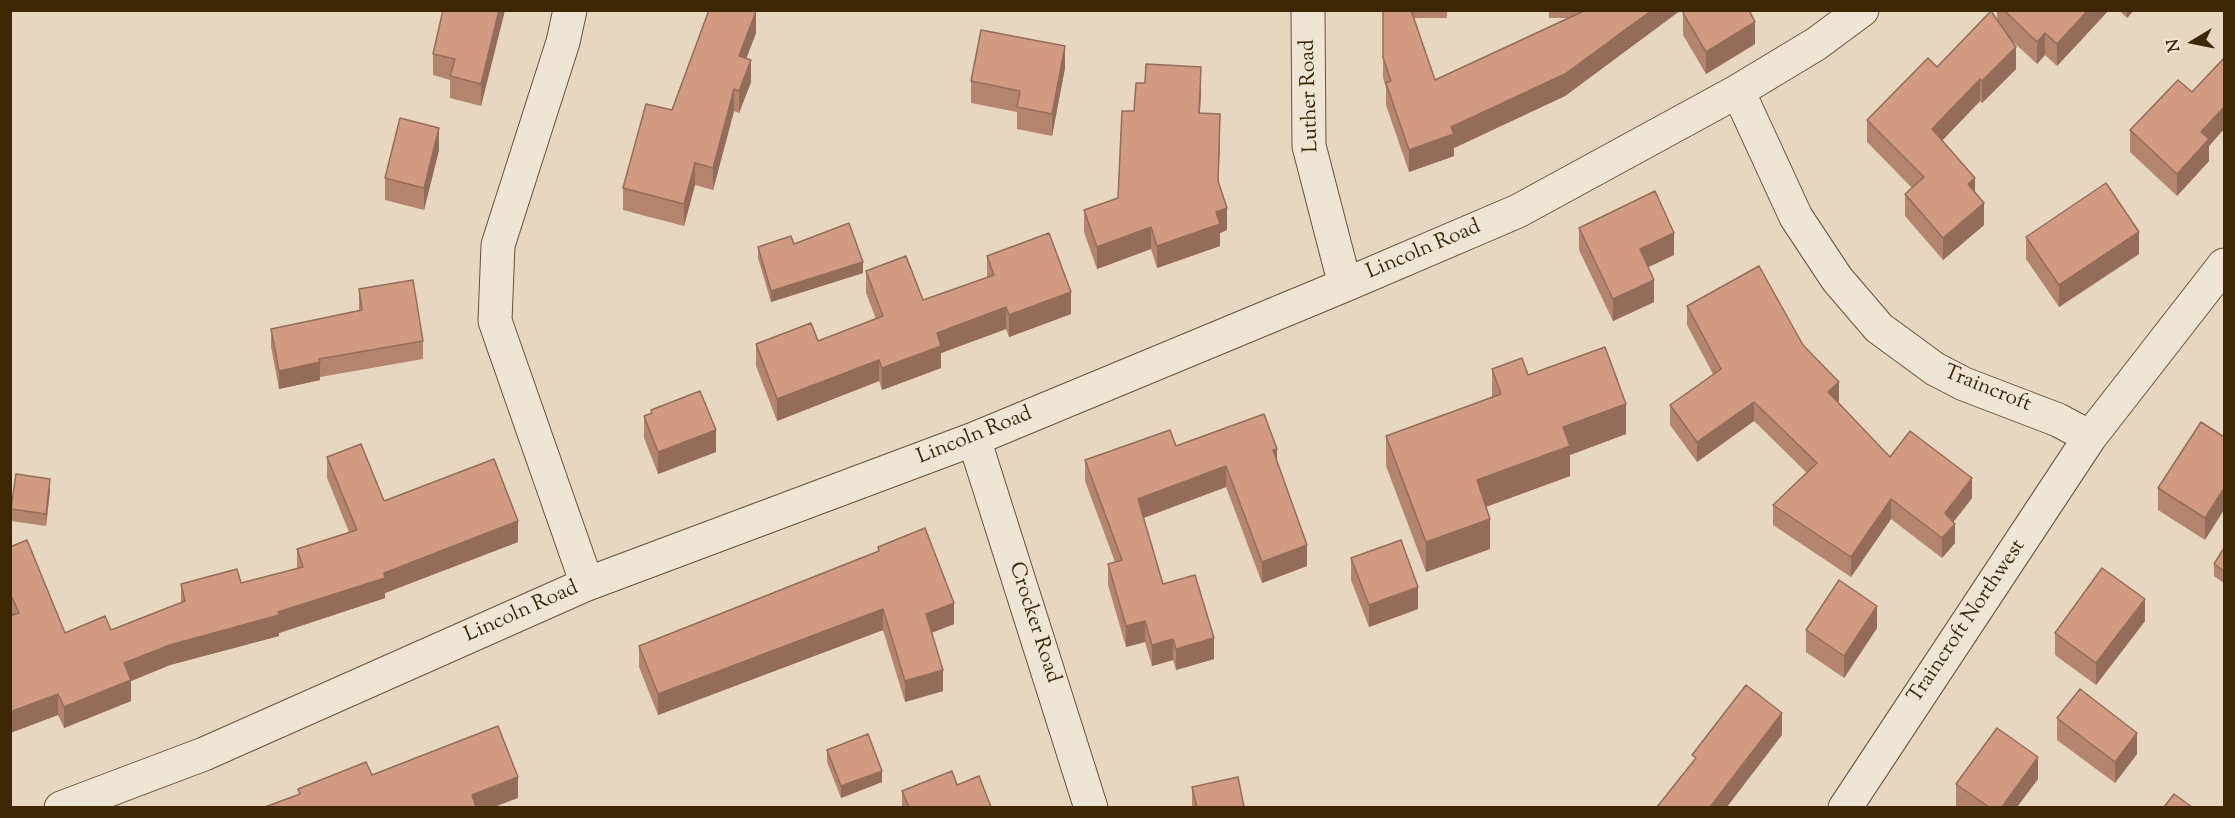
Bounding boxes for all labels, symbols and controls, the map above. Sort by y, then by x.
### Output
north arrow [2163,12,2223,72]
text: N [2162,37,2187,54]
street label: Luther Road [1296,39,1326,153]
street label: Lincoln Road [1363,216,1485,286]
street label: Traincroft [1940,361,2034,419]
street label: Lincoln Road [914,403,1036,471]
street label: Traincroft Northwest [1904,535,2032,709]
street label: Crocker Road [1002,559,1064,687]
street label: Lincoln Road [461,577,583,649]

